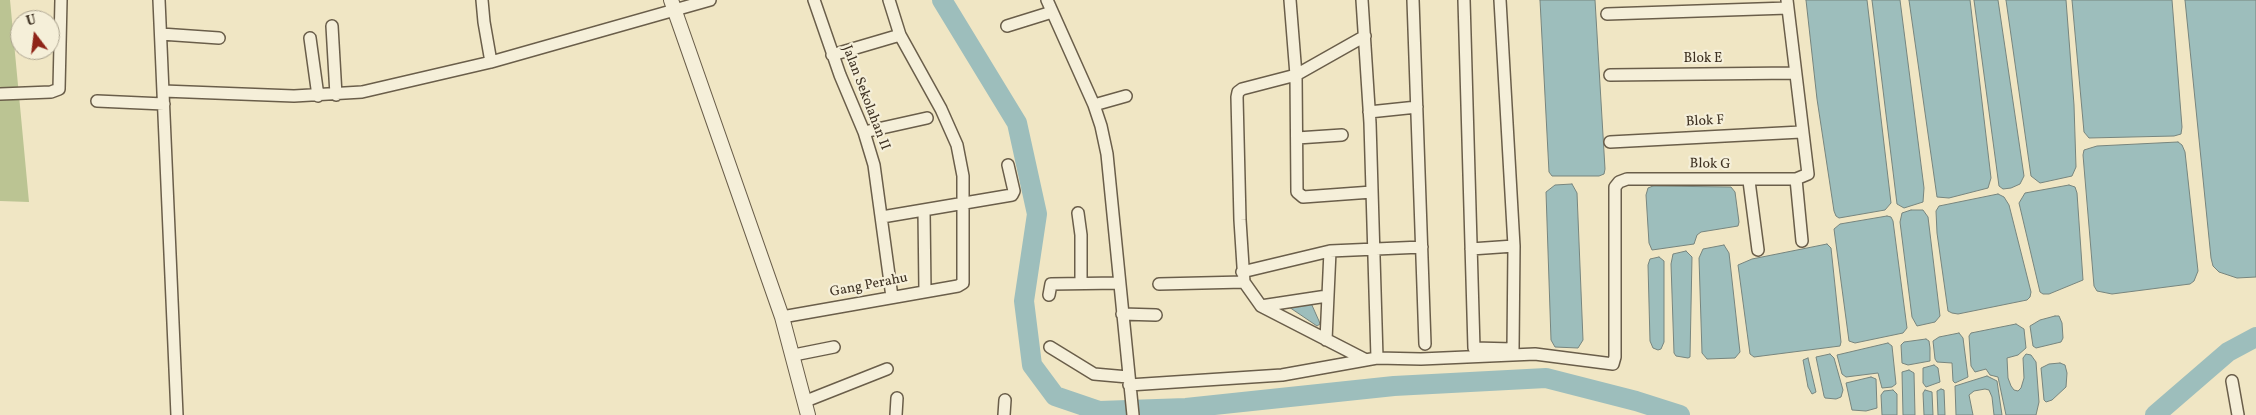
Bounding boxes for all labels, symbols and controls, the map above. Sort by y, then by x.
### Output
north arrow [10,10,60,60]
text: U [24,11,38,31]
street label: Jalan Sekolahan II [837,43,893,153]
street label: Blok E [1683,51,1723,67]
street label: Blok F [1685,113,1725,131]
street label: Blok G [1689,156,1731,174]
street label: Gang Perahu [829,270,909,302]

